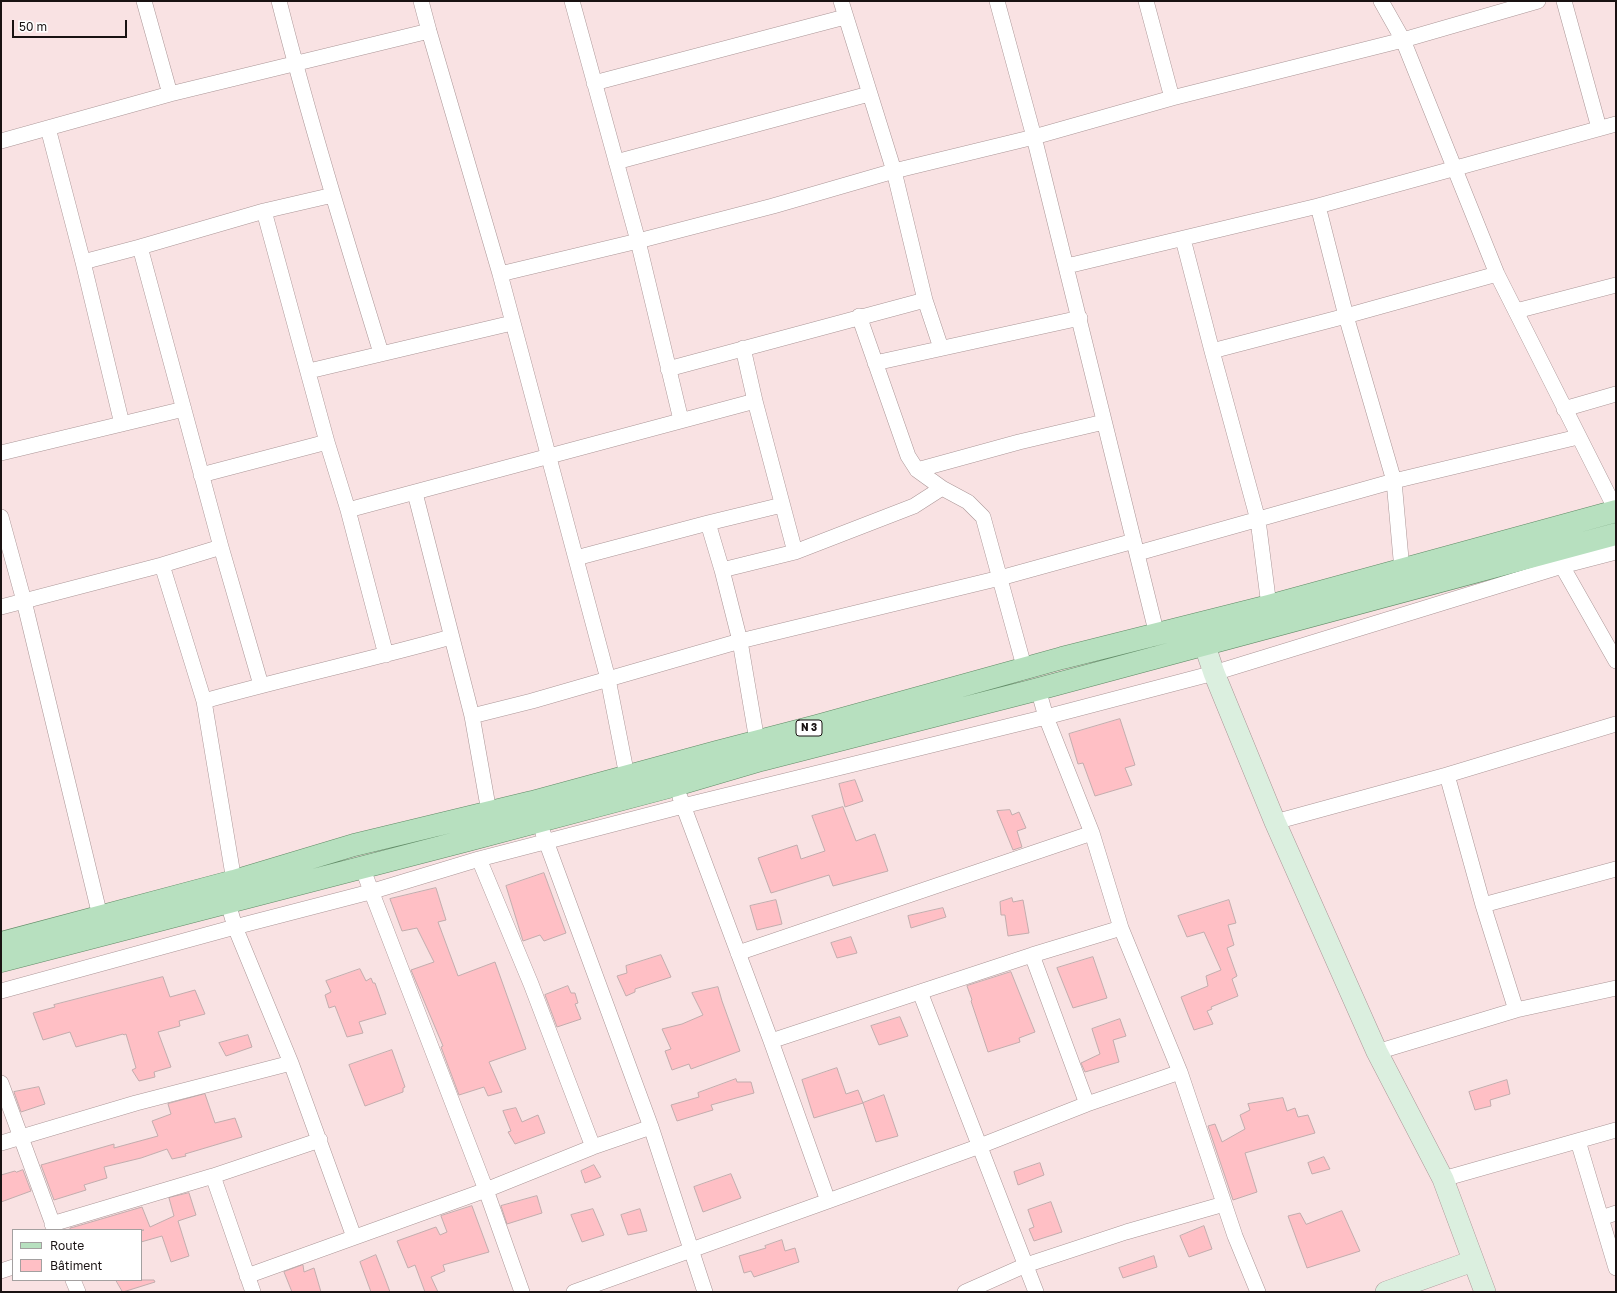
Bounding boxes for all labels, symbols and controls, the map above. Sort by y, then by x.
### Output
scale bar [14,12,129,38]
text: 50 m [19,19,47,34]
road number: N 3 [796,720,822,736]
legend [12,1229,142,1281]
text: Route [50,1238,84,1253]
text: Bâtiment [50,1258,102,1273]

